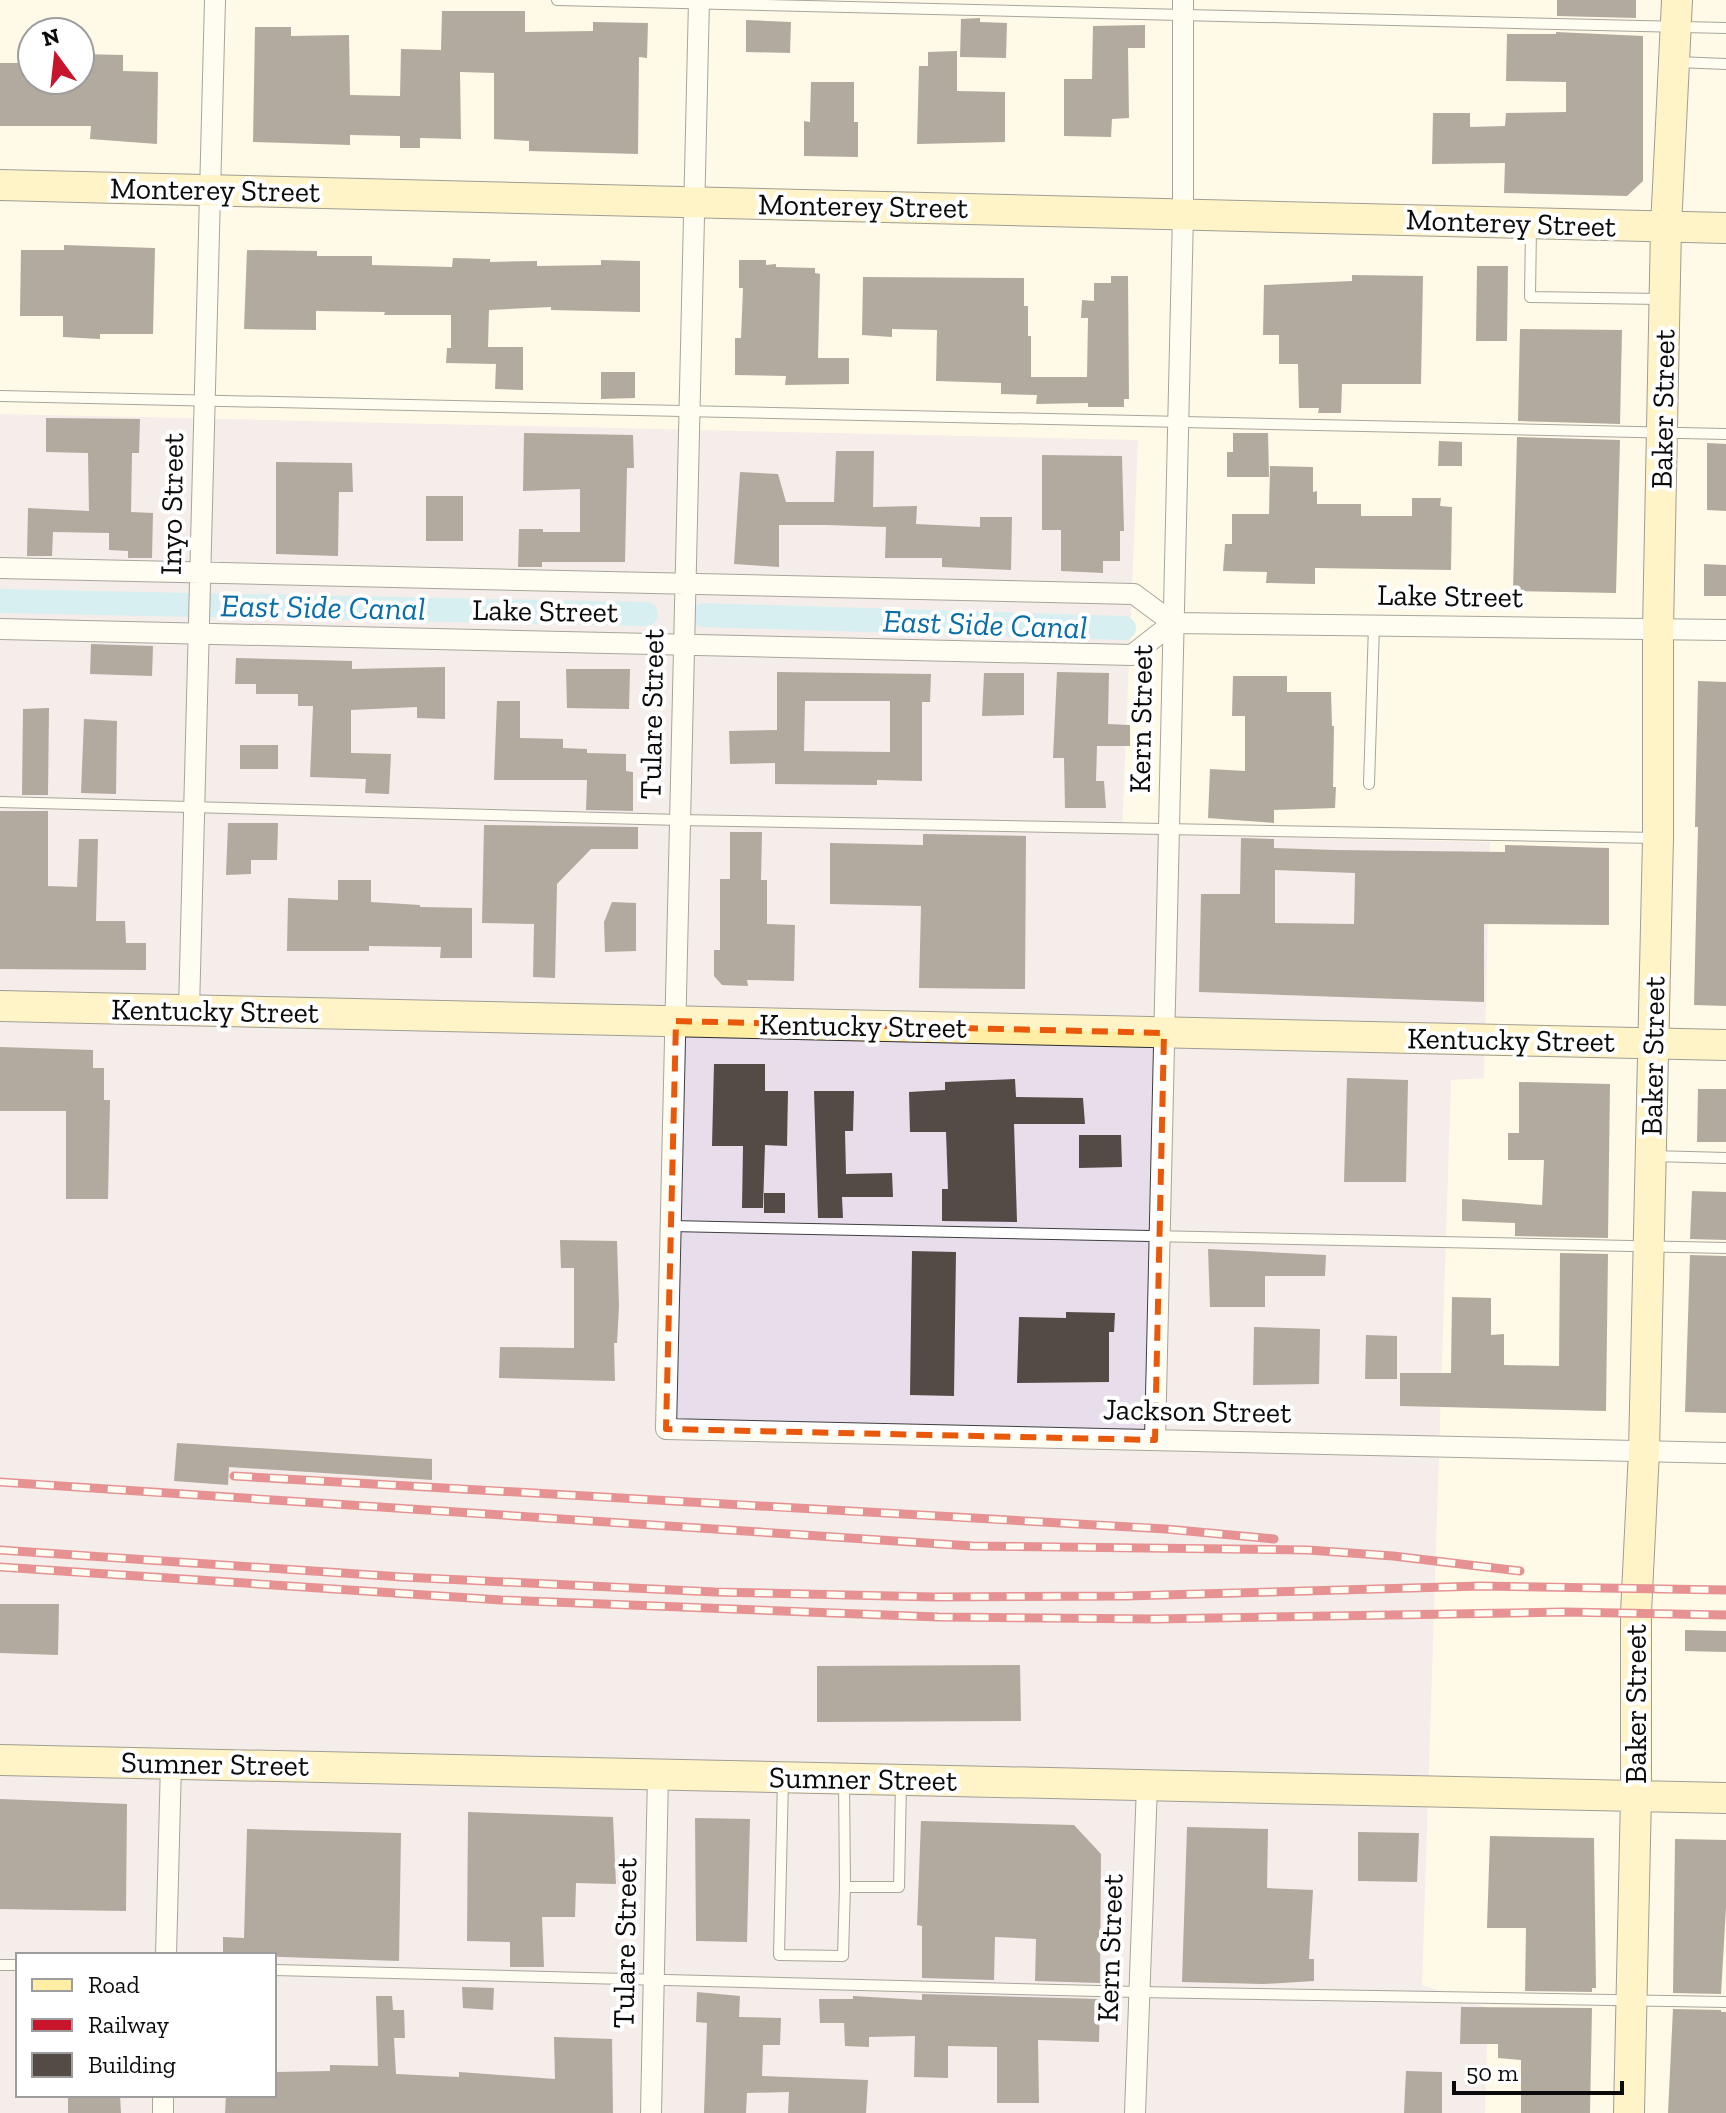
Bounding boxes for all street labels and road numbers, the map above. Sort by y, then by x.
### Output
street label: Monterey Street [110,170,320,210]
street label: Monterey Street [758,186,968,226]
street label: Monterey Street [1405,201,1617,245]
street label: Baker Street [1644,329,1682,489]
street label: Inyo Street [153,433,191,575]
street label: Lake Street [1377,577,1523,615]
street label: Lake Street [472,592,618,630]
street label: Tulare Street [633,628,671,800]
street label: Kern Street [1122,644,1160,794]
street label: Baker Street [1634,976,1672,1136]
street label: Kentucky Street [111,991,319,1031]
street label: Kentucky Street [759,1006,967,1046]
street label: Kentucky Street [1407,1020,1615,1060]
street label: Jackson Street [1102,1391,1292,1431]
street label: Baker Street [1618,1624,1654,1784]
street label: Sumner Street [121,1744,309,1784]
street label: Sumner Street [769,1759,957,1799]
street label: Tulare Street [606,1857,644,2029]
street label: Kern Street [1089,1873,1131,2023]

